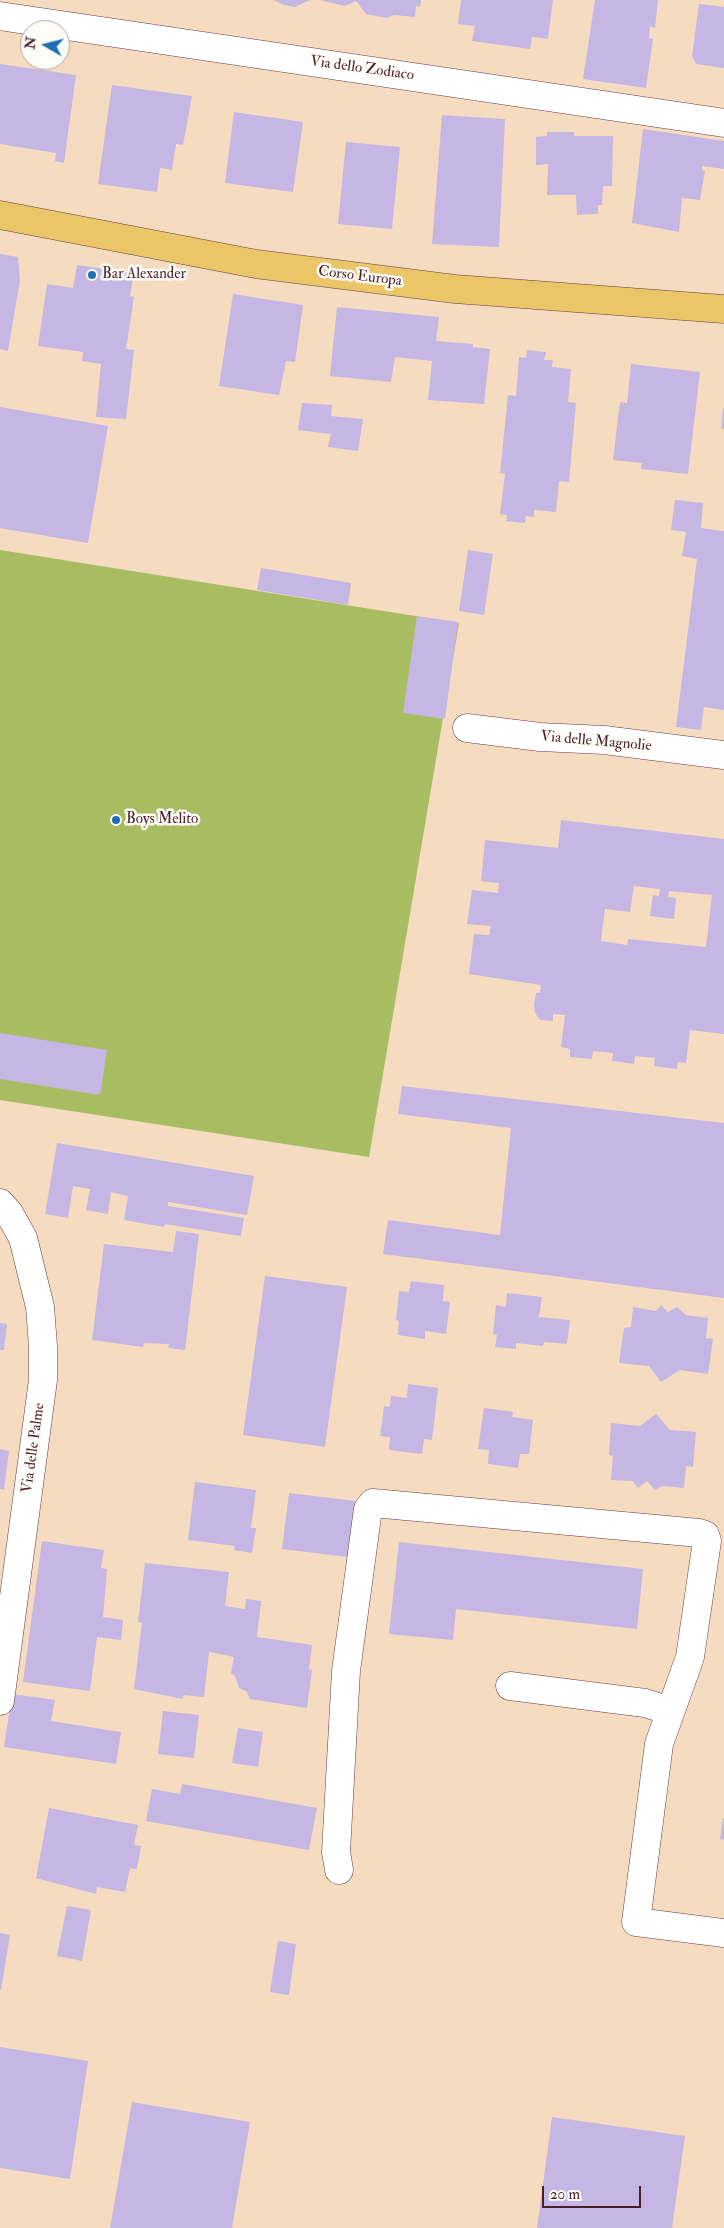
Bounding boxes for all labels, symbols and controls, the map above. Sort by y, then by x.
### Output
north arrow [20,20,70,70]
text: N [21,36,40,50]
street label: Via dello Zodiaco [309,53,415,85]
street label: Corso Europa [317,263,403,291]
place label: Bar Alexander [102,266,186,284]
marker: Bar Alexander [86,269,98,281]
street label: Via delle Magnolie [540,728,652,756]
place label: Boys Melito [126,811,198,829]
marker: Boys Melito [110,814,122,826]
street label: Via delle Palme [19,1402,49,1494]
scale bar [544,2176,643,2208]
text: 20 m [550,2185,580,2204]

